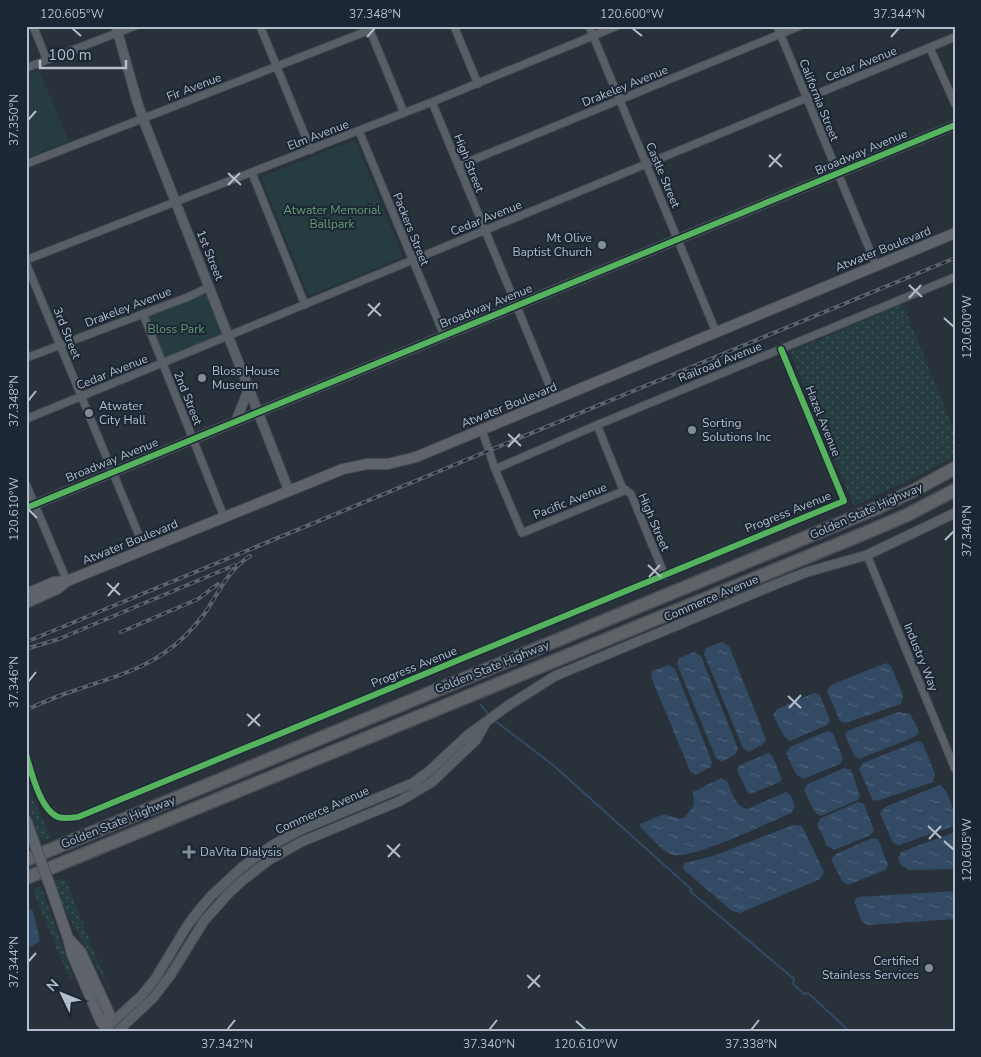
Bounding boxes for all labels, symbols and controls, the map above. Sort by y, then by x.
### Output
text: 120.605°W [40,6,104,22]
text: 37.348°N [349,6,401,22]
text: 120.600°W [600,6,664,22]
text: 37.344°N [873,6,925,22]
scale bar [40,38,126,70]
street label: Cedar Avenue [823,42,899,86]
text: 100 m [48,45,92,65]
street label: California Street [795,57,843,144]
street label: Drakeley Avenue [580,61,670,111]
street label: Fir Avenue [164,69,224,105]
text: 37.350°N [6,94,22,146]
street label: Elm Avenue [285,116,351,154]
street label: Broadway Avenue [812,125,910,179]
street label: High Street [450,131,488,195]
street label: Castle Street [642,140,684,211]
street label: Packers Street [389,190,433,269]
street label: Cedar Avenue [448,196,524,240]
park label: Atwater Memorial Ballpark [283,202,381,232]
street label: Atwater Boulevard [833,222,933,276]
street label: 1st Street [193,227,228,283]
place label: Mt Olive Baptist Church [512,230,592,260]
marker: Mt Olive Baptist Church [596,239,608,251]
street label: Broadway Avenue [437,280,535,332]
street label: Drakeley Avenue [82,283,174,331]
text: 120.600°W [959,295,975,359]
street label: 3rd Street [49,305,85,362]
park label: Bloss Park [148,321,205,337]
street label: Railroad Avenue [676,338,764,386]
street label: Cedar Avenue [74,350,150,394]
place label: Bloss House Museum [212,363,280,393]
street label: 2nd Street [170,369,206,428]
marker: Bloss House Museum [196,372,208,384]
text: 37.348°N [6,375,22,427]
street label: Atwater Boulevard [459,378,559,432]
street label: Hazel Avenue [802,383,844,459]
place label: Atwater City Hall [99,398,146,428]
marker: Atwater City Hall [83,407,95,419]
place label: Sorting Solutions Inc [702,415,772,445]
marker: Sorting Solutions Inc [686,424,698,436]
street label: Broadway Avenue [63,434,161,486]
text: 120.610°W [6,477,22,541]
street label: Pacific Avenue [531,479,609,523]
street label: Golden State Highway [807,479,926,543]
street label: Progress Avenue [743,487,833,537]
street label: High Street [635,491,674,554]
text: 37.340°N [959,505,975,557]
street label: Atwater Boulevard [80,515,180,569]
street label: Commerce Avenue [661,571,761,625]
street label: Industry Way [900,620,942,694]
street label: Golden State Highway [433,636,552,697]
street label: Progress Avenue [369,642,459,692]
text: 37.346°N [6,656,22,708]
street label: Commerce Avenue [273,782,371,838]
street label: Golden State Highway [59,791,178,852]
text: 120.605°W [959,818,975,882]
place label: DaVita Dialysis [200,844,282,860]
marker: DaVita Dialysis [182,845,196,859]
text: 37.344°N [6,936,22,988]
place label: Certified Stainless Services [822,953,919,983]
marker: Certified Stainless Services [923,962,935,974]
north arrow [38,970,88,1020]
text: N [42,975,63,996]
text: 37.342°N [201,1036,253,1052]
text: 37.340°N [463,1036,515,1052]
text: 120.610°W [554,1036,618,1052]
text: 37.338°N [725,1036,777,1052]

